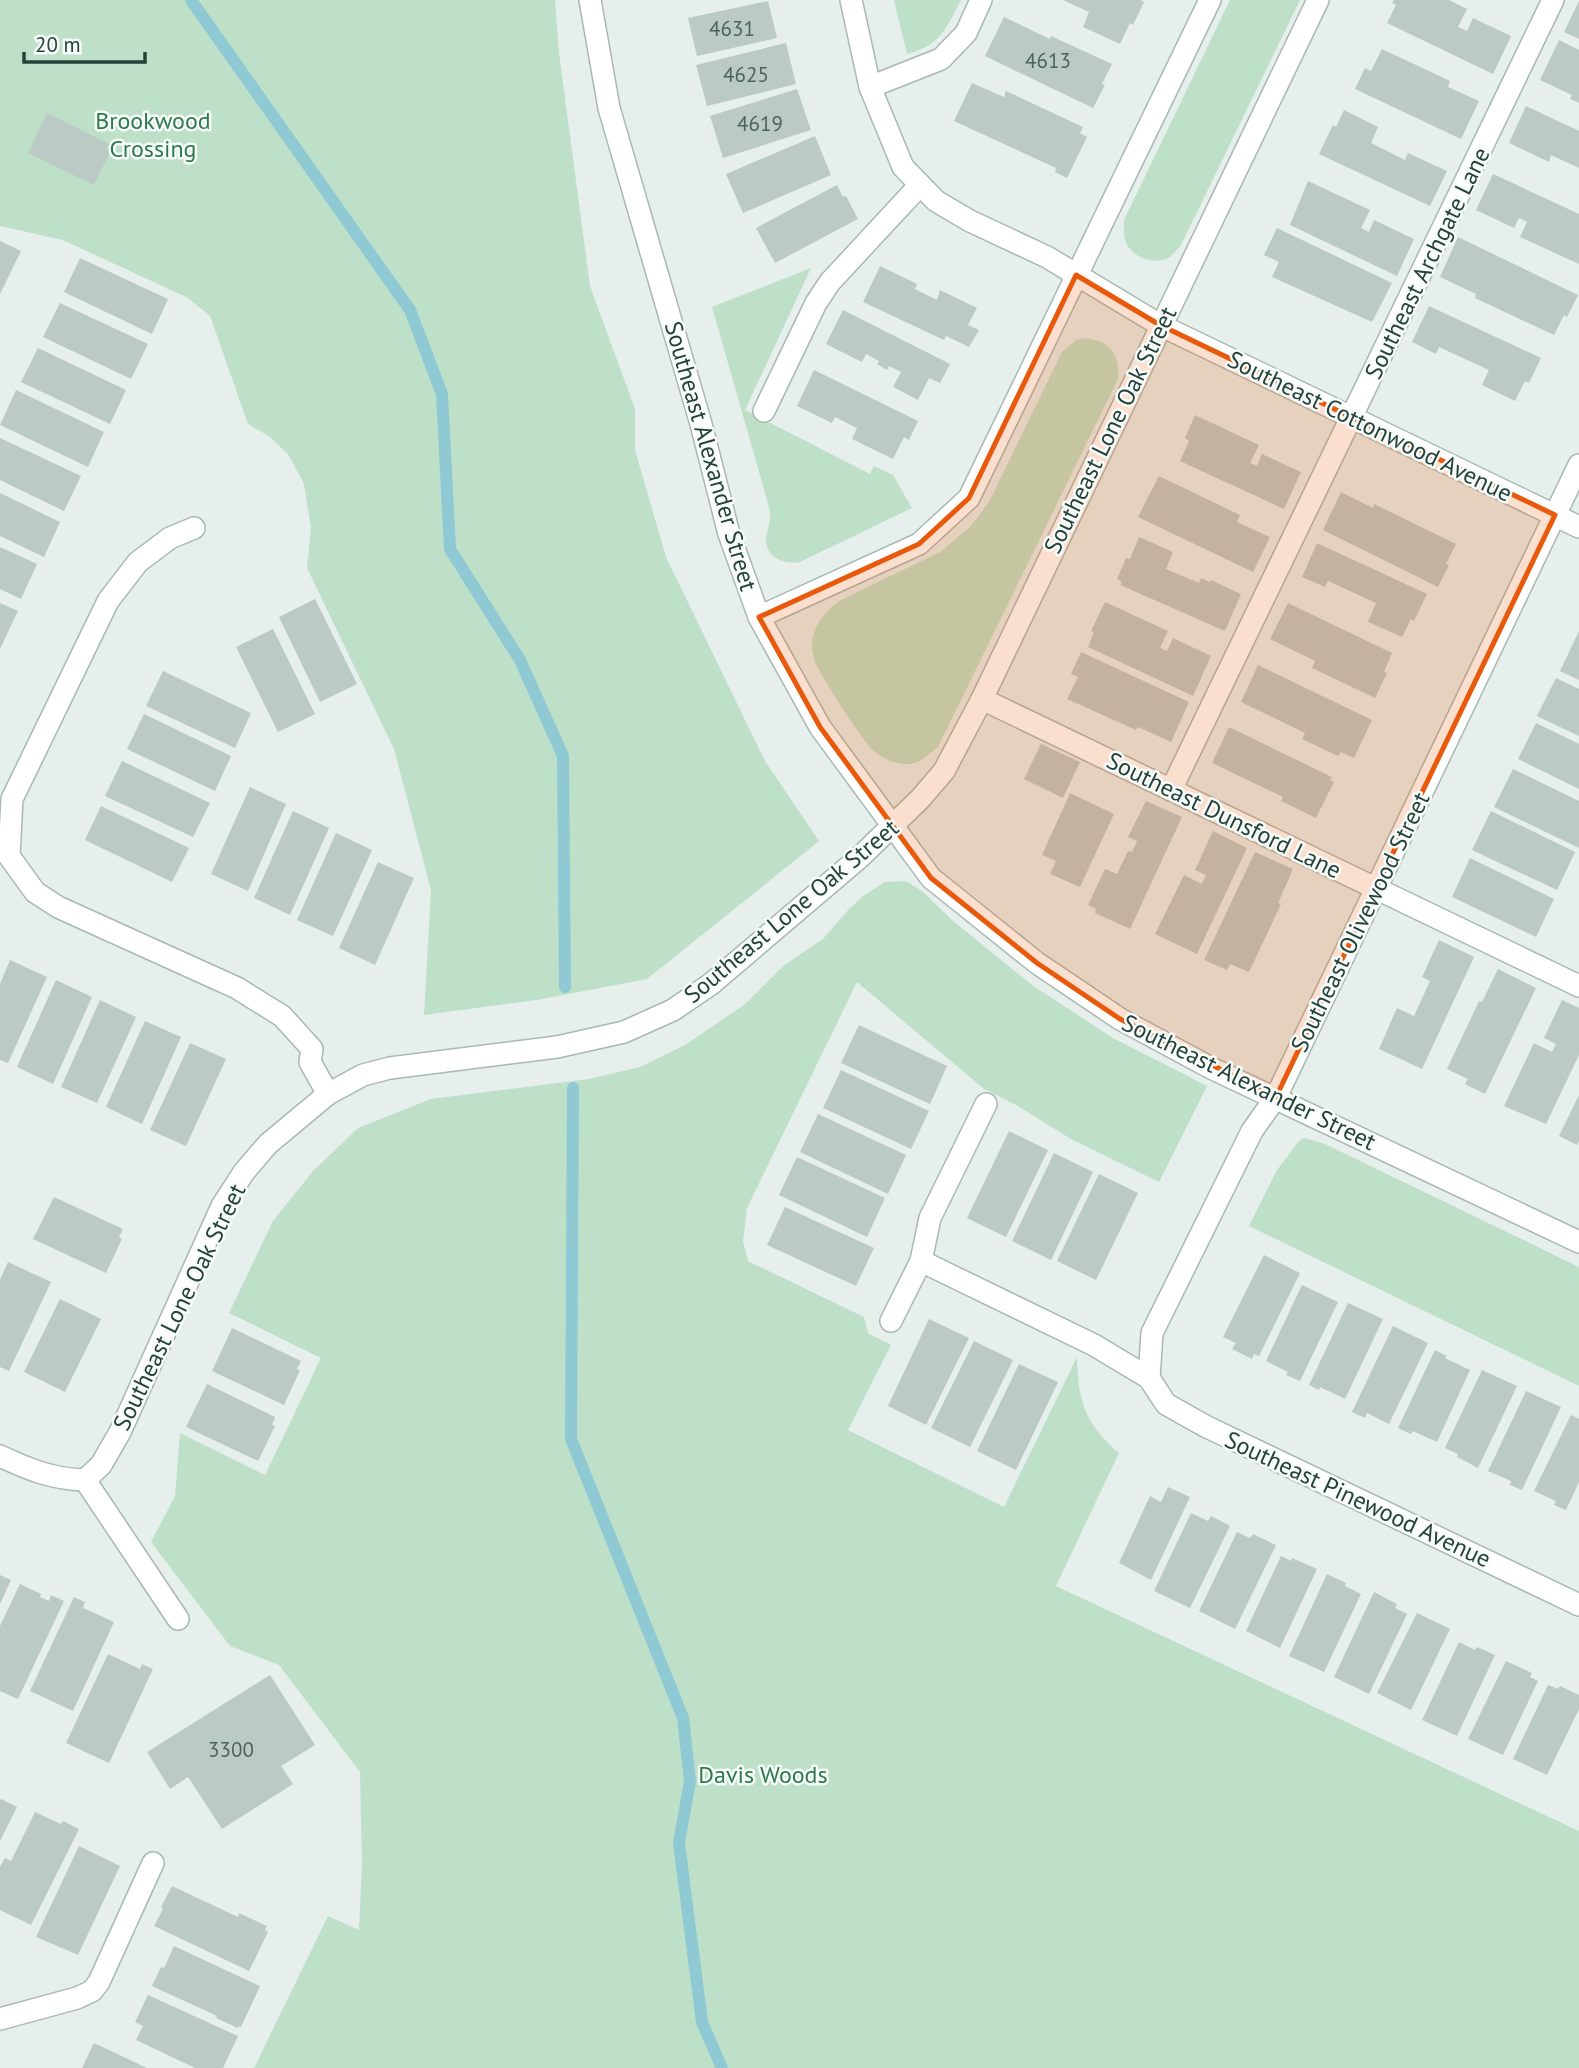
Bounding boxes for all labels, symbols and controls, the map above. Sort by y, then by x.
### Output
house number: 4631 [709,15,755,42]
scale bar [24,21,145,65]
text: 20 m [35,31,81,58]
house number: 4613 [1025,47,1071,74]
house number: 4625 [723,61,769,88]
park label: Brookwood Crossing [95,105,211,164]
house number: 4619 [737,110,783,137]
street label: Southeast Archgate Lane [1357,142,1497,384]
street label: Southeast Lone Oak Street [1037,301,1183,559]
street label: Southeast Alexander Street [658,318,764,594]
street label: Southeast Cottonwood Avenue [1223,343,1517,509]
street label: Southeast Dunsford Lane [1102,745,1346,885]
street label: Southeast Olivewood Street [1284,787,1436,1057]
street label: Southeast Lone Oak Street [677,812,905,1010]
street label: Southeast Alexander Street [1117,1007,1381,1157]
street label: Southeast Lone Oak Street [106,1178,252,1436]
street label: Southeast Pinewood Avenue [1220,1424,1496,1574]
house number: 3300 [208,1736,254,1763]
park label: Davis Woods [698,1759,828,1790]

